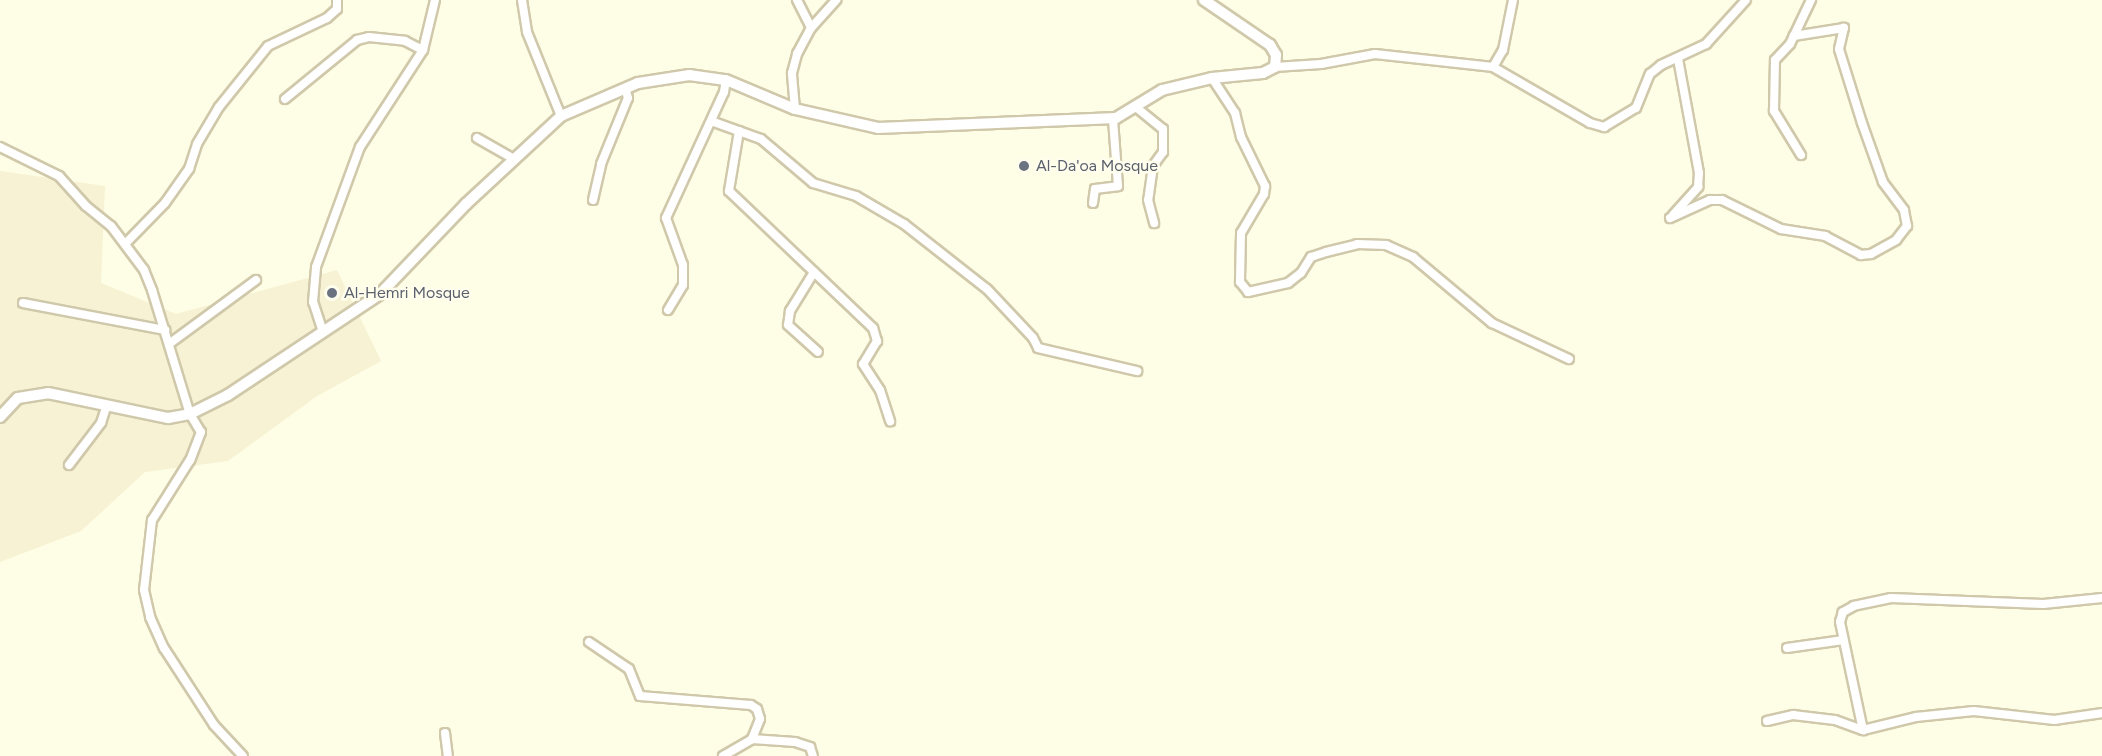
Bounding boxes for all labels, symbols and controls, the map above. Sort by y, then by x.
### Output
place label: Al-Da'oa Mosque [1036,156,1158,176]
marker: Al-Da'oa Mosque [1017,159,1031,173]
place label: Al-Hemri Mosque [344,283,470,303]
marker: Al-Hemri Mosque [325,286,339,300]

